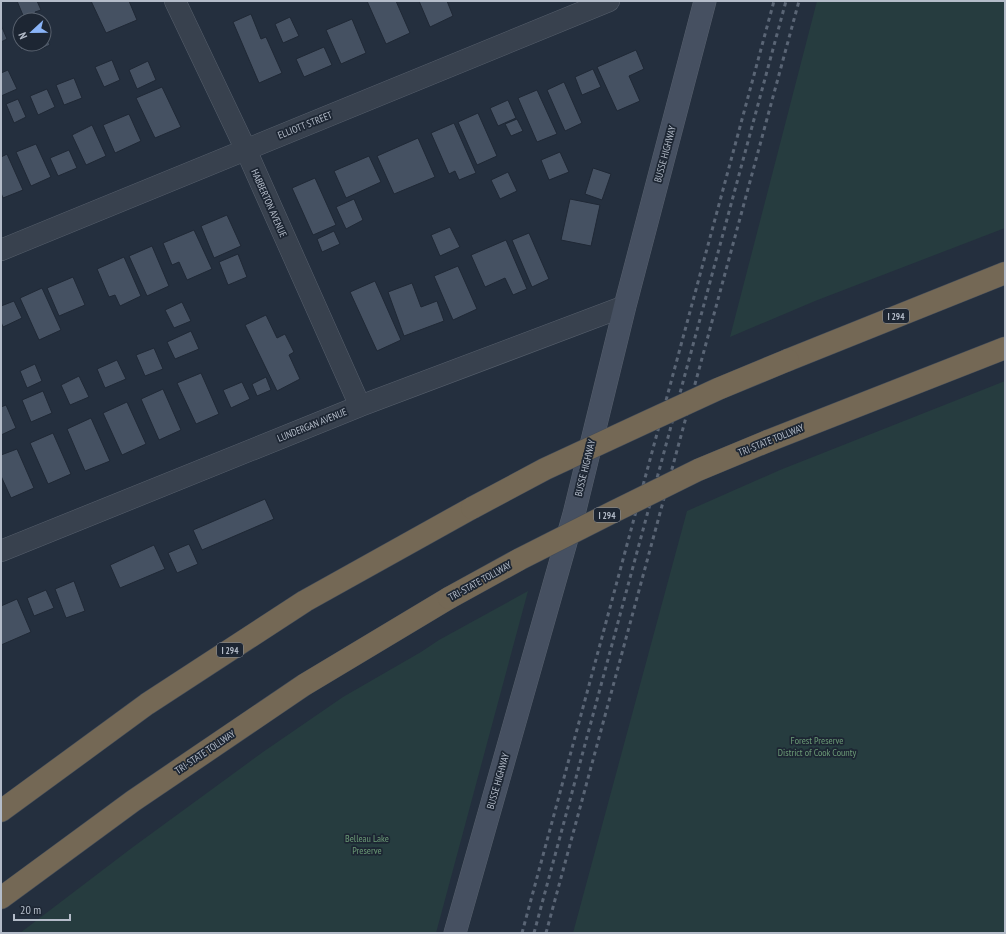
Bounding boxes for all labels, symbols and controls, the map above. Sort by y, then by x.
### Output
north arrow [12,12,52,52]
text: N [15,30,30,41]
street label: ELLIOTT STREET [276,108,335,142]
street label: BUSSE HIGHWAY [651,124,679,184]
street label: HABBERTON AVENUE [248,167,290,239]
road number: I 294 [883,309,909,323]
street label: LUNDERGAN AVENUE [275,405,349,445]
street label: TRI-STATE TOLLWAY [736,421,806,459]
street label: BUSSE HIGHWAY [572,438,598,498]
road number: I 294 [594,508,620,522]
street label: TRI-STATE TOLLWAY [446,558,514,604]
road number: I 294 [217,643,243,657]
street label: TRI-STATE TOLLWAY [172,727,238,777]
park label: Forest Preserve District of Cook County [778,734,856,759]
street label: BUSSE HIGHWAY [484,751,512,811]
park label: Belleau Lake Preserve [345,832,389,857]
scale bar [14,896,70,922]
text: 20 m [20,902,41,917]

